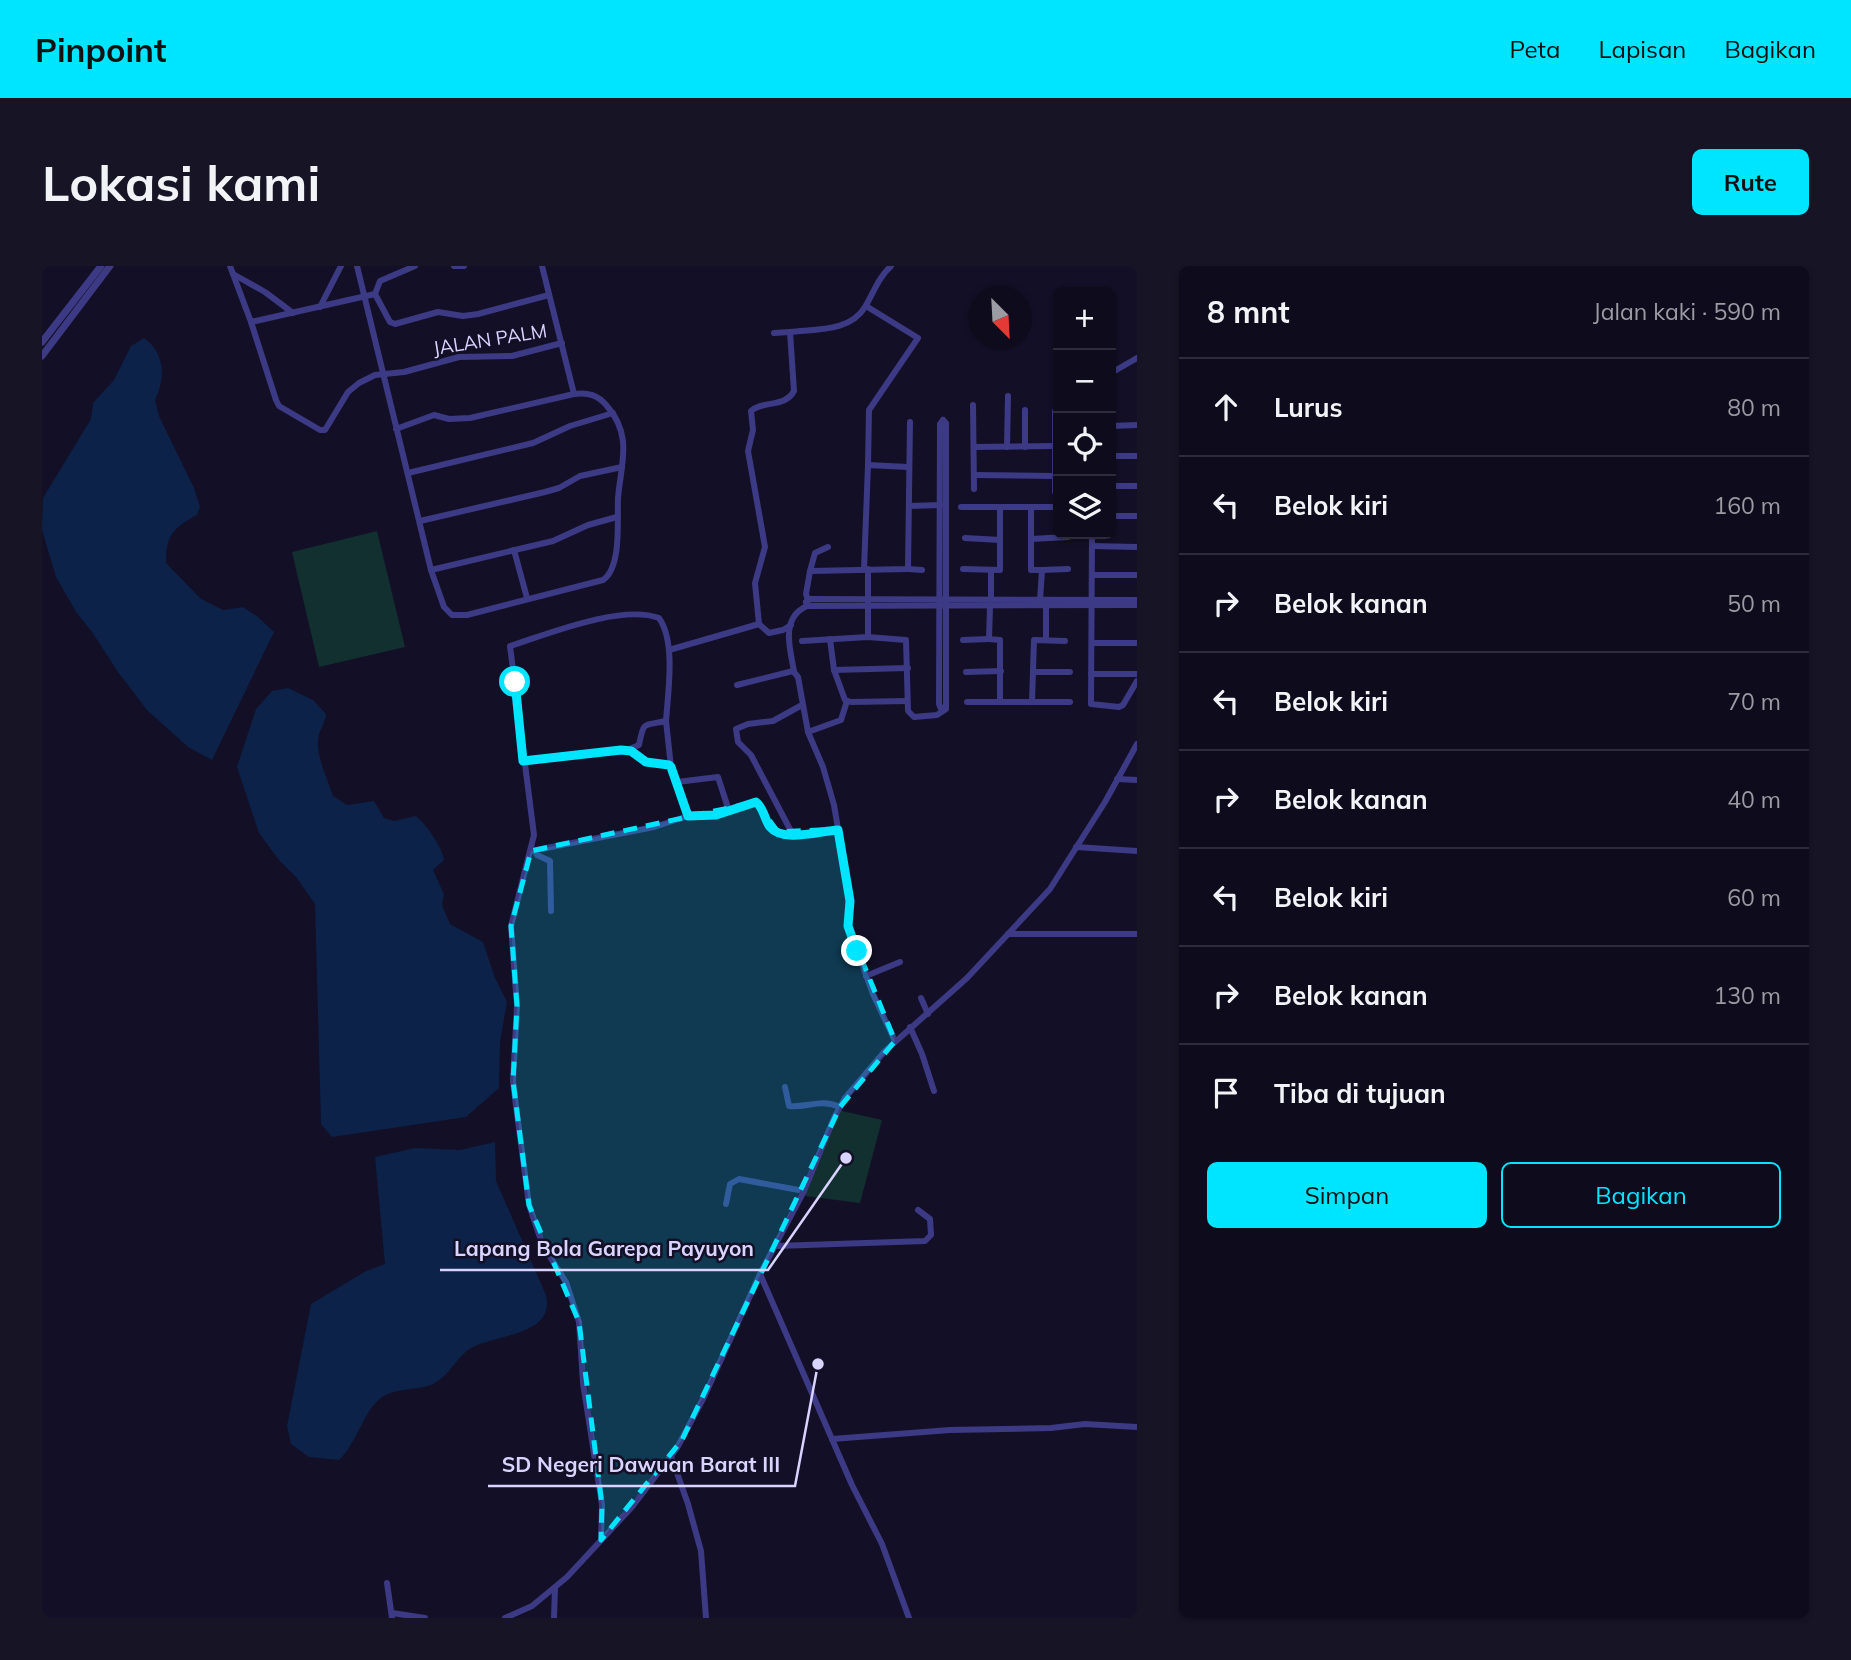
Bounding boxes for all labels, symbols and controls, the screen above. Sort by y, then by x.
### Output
text: Pinpoint [35,29,167,70]
text: Peta [1509,34,1560,64]
text: Lapisan [1598,34,1686,64]
text: Bagikan [1724,34,1816,64]
button: Rute [1692,149,1809,215]
text: Lokasi kami [42,152,320,213]
north arrow [969,287,1032,350]
map controls [1053,287,1116,539]
button: + [1053,287,1116,350]
text: 8 mnt [1207,293,1290,331]
text: Jalan kaki · 590 m [1593,297,1781,326]
street label: JALAN PALM [431,318,549,360]
button: − [1053,350,1116,413]
icon: ahead [1207,388,1245,426]
text: Lurus [1274,391,1343,424]
text: 80 m [1727,393,1781,422]
button: locate [1053,413,1116,476]
button: layers [1053,476,1116,539]
icon: left [1207,486,1245,524]
text: Belok kiri [1274,489,1388,522]
text: 160 m [1713,491,1781,520]
icon: right [1207,584,1245,622]
text: Belok kanan [1274,587,1428,620]
text: 50 m [1727,589,1781,618]
route start [499,666,530,697]
icon: left [1207,682,1245,720]
text: Belok kiri [1274,685,1388,718]
text: 70 m [1727,687,1781,716]
icon: right [1207,780,1245,818]
text: Belok kanan [1274,783,1428,816]
text: 40 m [1727,785,1781,814]
icon: left [1207,878,1245,916]
text: Belok kiri [1274,881,1388,914]
text: 60 m [1727,883,1781,912]
route end [841,935,872,966]
icon: right [1207,976,1245,1014]
text: Belok kanan [1274,979,1428,1012]
text: 130 m [1713,981,1781,1010]
icon: arrive [1207,1074,1245,1112]
text: Tiba di tujuan [1274,1077,1446,1110]
button: Simpan [1207,1162,1487,1228]
button: Bagikan [1501,1162,1781,1228]
callout: Lapang Bola Garepa Payuyon [440,1228,768,1270]
text: Lapang Bola Garepa Payuyon [454,1235,754,1261]
callout: SD Negeri Dawuan Barat III [488,1444,795,1486]
text: SD Negeri Dawuan Barat III [502,1451,780,1477]

